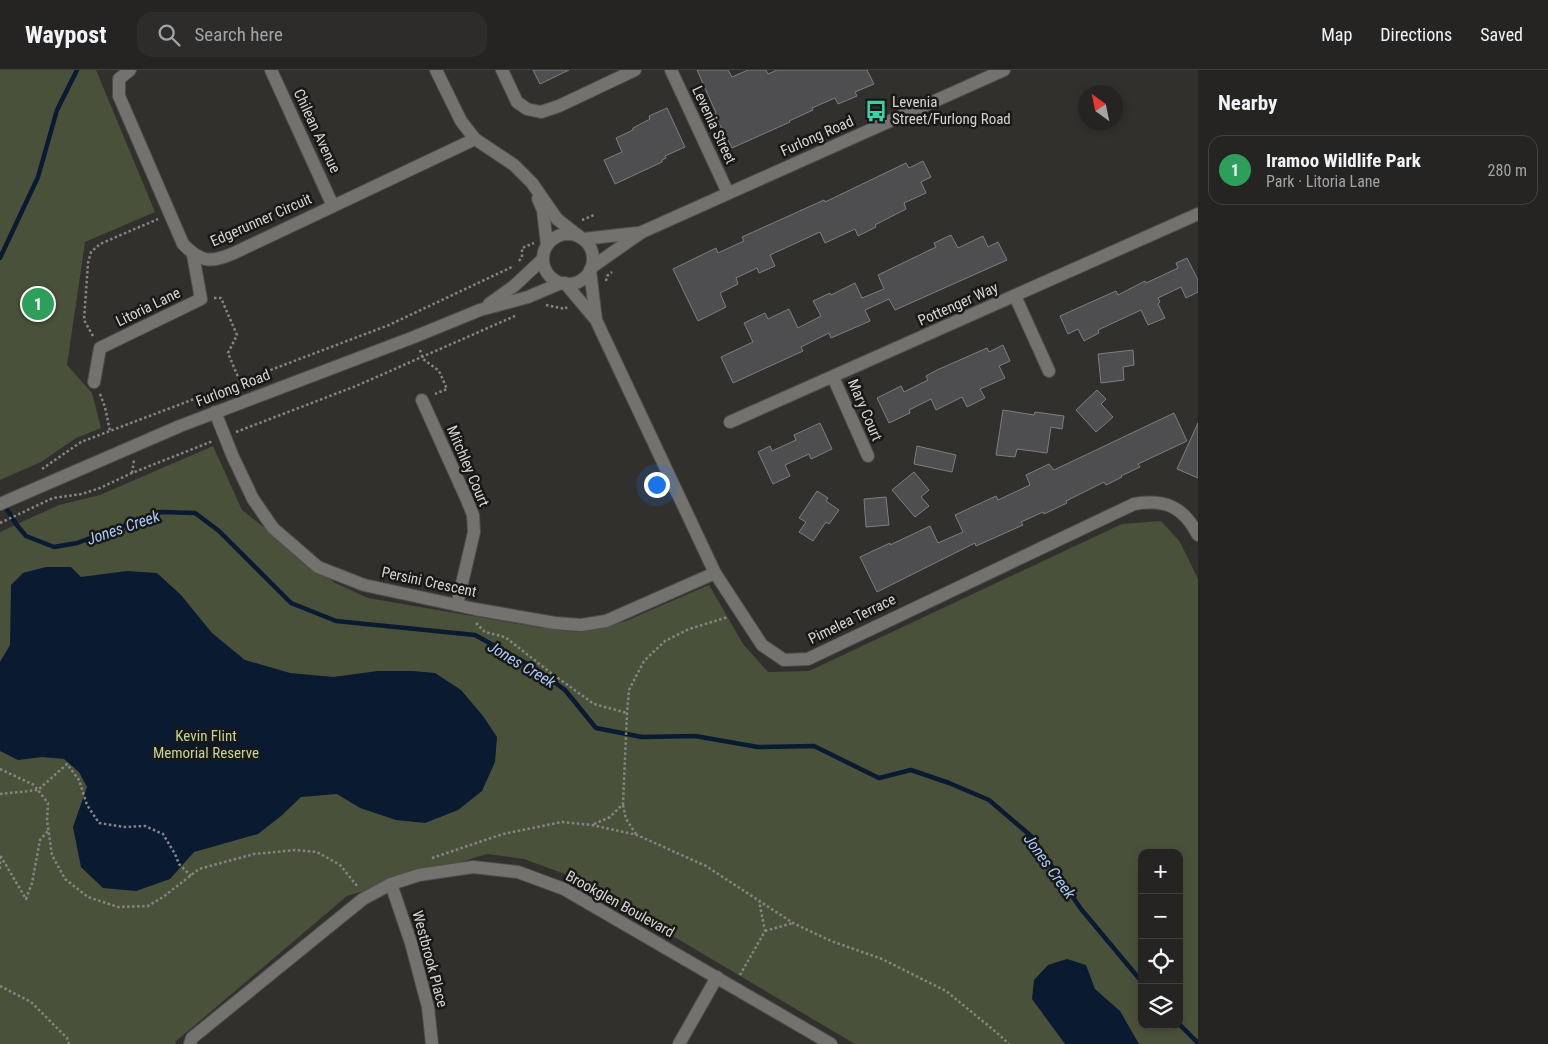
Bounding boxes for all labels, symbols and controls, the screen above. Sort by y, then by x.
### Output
search box [137,12,487,57]
text: Waypost [25,21,107,49]
icon: search [155,21,183,49]
text: Search here [195,23,283,46]
text: Map [1321,24,1352,45]
text: Directions [1380,24,1452,45]
text: Saved [1480,24,1523,45]
street label: Levenia Street [688,83,740,167]
north arrow [1078,85,1123,130]
street label: Chilean Avenue [290,86,344,176]
text: Nearby [1218,91,1277,115]
place label: Levenia Street/Furlong Road [892,93,1011,128]
bus stop icon: Levenia Street/Furlong Road [863,98,889,124]
street label: Furlong Road [778,112,856,160]
text: Iramoo Wildlife Park [1266,149,1421,172]
text: 1 [1231,161,1239,180]
text: 280 m [1488,161,1527,180]
text: Park · Litoria Lane [1266,172,1380,191]
street label: Edgerunner Circuit [208,190,314,250]
street label: Pottenger Way [915,278,1001,330]
street label: Litoria Lane [113,284,183,330]
pin: 1 [22,285,54,323]
street label: Furlong Road [193,366,273,410]
street label: Mary Court [844,376,886,444]
street label: Mitchley Court [443,423,493,509]
your location [644,472,670,498]
water label: Jones Creek [84,506,163,549]
street label: Persini Crescent [380,563,478,601]
street label: Pimelea Terrace [805,590,899,648]
water label: Jones Creek [484,637,560,693]
park label: Kevin Flint Memorial Reserve [153,727,259,762]
water label: Jones Creek [1020,830,1080,903]
map controls [1138,849,1183,1029]
button: + [1138,849,1183,894]
street label: Brookglen Boulevard [562,867,678,941]
button: − [1138,894,1183,939]
street label: Westbrook Place [408,909,452,1009]
button: locate [1138,939,1183,984]
button: layers [1138,984,1183,1029]

